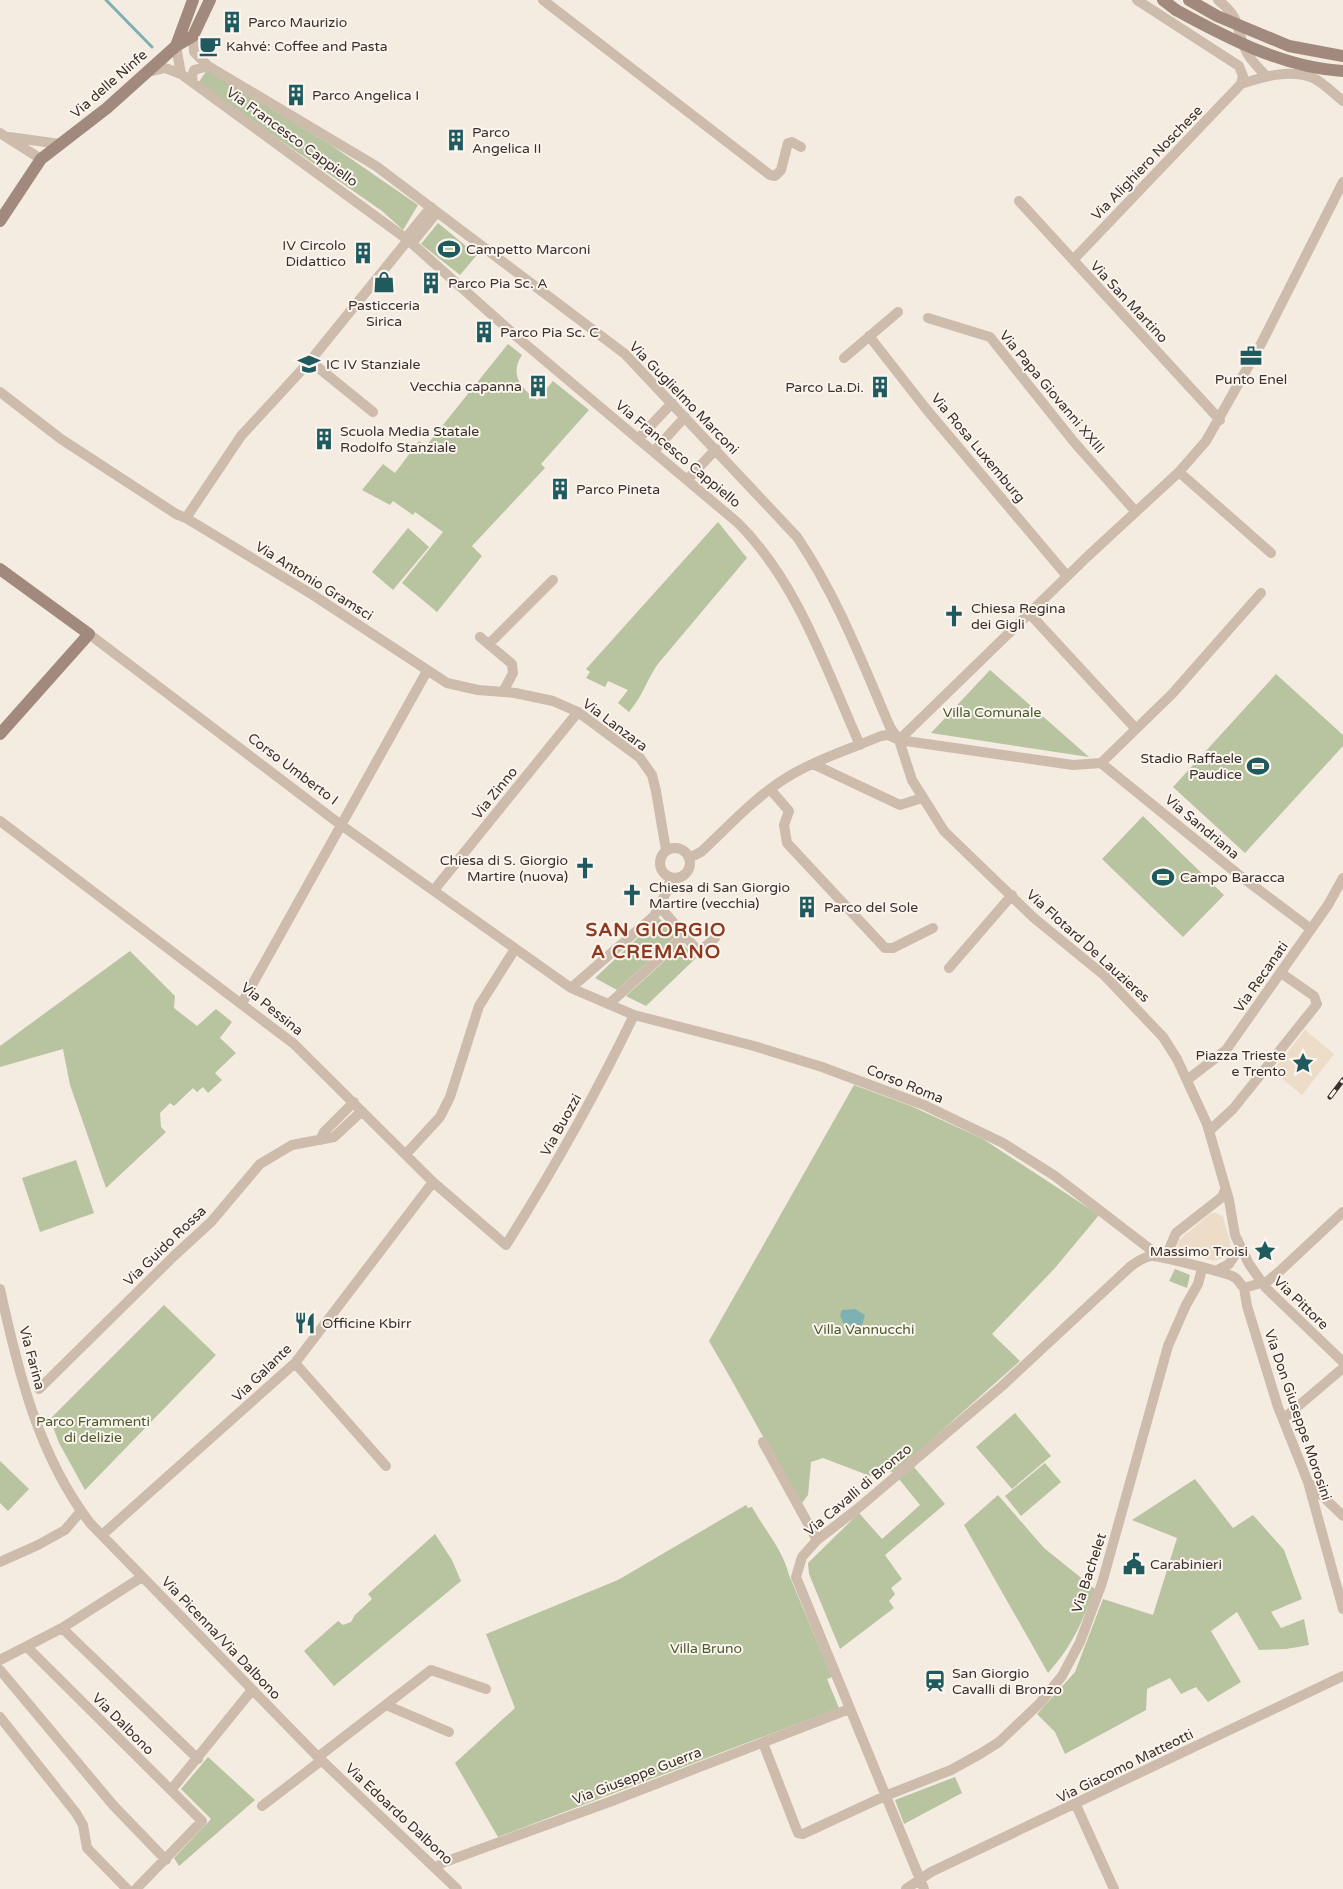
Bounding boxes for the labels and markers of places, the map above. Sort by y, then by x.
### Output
building icon: Parco Maurizio [219,9,245,35]
place label: Parco Maurizio [248,14,347,31]
cafe icon: Kahvé: Coffee and Pasta [197,33,223,59]
place label: Kahvé: Coffee and Pasta [226,38,388,55]
building icon: Parco Angelica I [283,82,309,108]
place label: Parco Angelica I [312,87,419,104]
place label: Parco Angelica II [472,124,542,157]
building icon: Parco Angelica II [443,127,469,153]
sports icon: Campetto Marconi [436,236,462,262]
place label: IV Circolo Didattico [282,237,346,270]
building icon: IV Circolo Didattico [350,240,376,266]
place label: Campetto Marconi [466,241,590,258]
shop icon: Pasticceria Sirica [371,269,397,295]
building icon: Parco Pia Sc. A [418,270,444,296]
place label: Parco Pia Sc. A [448,275,548,292]
place label: Pasticceria Sirica [348,297,420,330]
building icon: Parco Pia Sc. C [471,319,497,345]
place label: Parco Pia Sc. C [500,324,599,341]
office icon: Punto Enel [1238,343,1264,369]
school or university icon: IC IV Stanziale [296,351,322,377]
place label: IC IV Stanziale [326,356,421,373]
place label: Punto Enel [1215,371,1287,388]
building icon: Vecchia capanna [525,373,551,399]
building icon: Parco La.Di. [867,374,893,400]
place label: Vecchia capanna [410,378,522,395]
place label: Parco La.Di. [785,379,864,396]
place label: Scuola Media Statale Rodolfo Stanziale [340,423,479,456]
building icon: Scuola Media Statale Rodolfo Stanziale [311,426,337,452]
building icon: Parco Pineta [547,476,573,502]
place label: Parco Pineta [576,481,660,498]
place label: Chiesa Regina dei Gigli [971,600,1066,633]
church icon: Chiesa Regina dei Gigli [941,603,967,629]
place label: Stadio Raffaele Paudice [1141,750,1242,783]
sports icon: Stadio Raffaele Paudice [1245,753,1271,779]
place label: Chiesa di S. Giorgio Martire (nuova) [440,852,568,885]
church icon: Chiesa di S. Giorgio Martire (nuova) [572,855,598,881]
sports icon: Campo Baracca [1150,864,1176,890]
place label: Campo Baracca [1180,869,1285,886]
place label: Chiesa di San Giorgio Martire (vecchia) [649,879,790,912]
church icon: Chiesa di San Giorgio Martire (vecchia) [619,882,645,908]
building icon: Parco del Sole [794,894,820,920]
place label: Parco del Sole [824,899,918,916]
place label: Piazza Trieste e Trento [1196,1047,1286,1080]
place icon: Piazza Trieste e Trento [1290,1050,1316,1076]
place icon: Massimo Troisi [1252,1238,1278,1264]
place label: Massimo Troisi [1150,1243,1248,1260]
restaurant icon: Officine Kbirr [292,1310,318,1336]
place label: Officine Kbirr [322,1315,412,1332]
public building icon: Carabinieri [1121,1551,1147,1577]
place label: Carabinieri [1150,1556,1222,1573]
place label: San Giorgio Cavalli di Bronzo [952,1665,1062,1698]
station icon: San Giorgio Cavalli di Bronzo [922,1668,948,1694]

